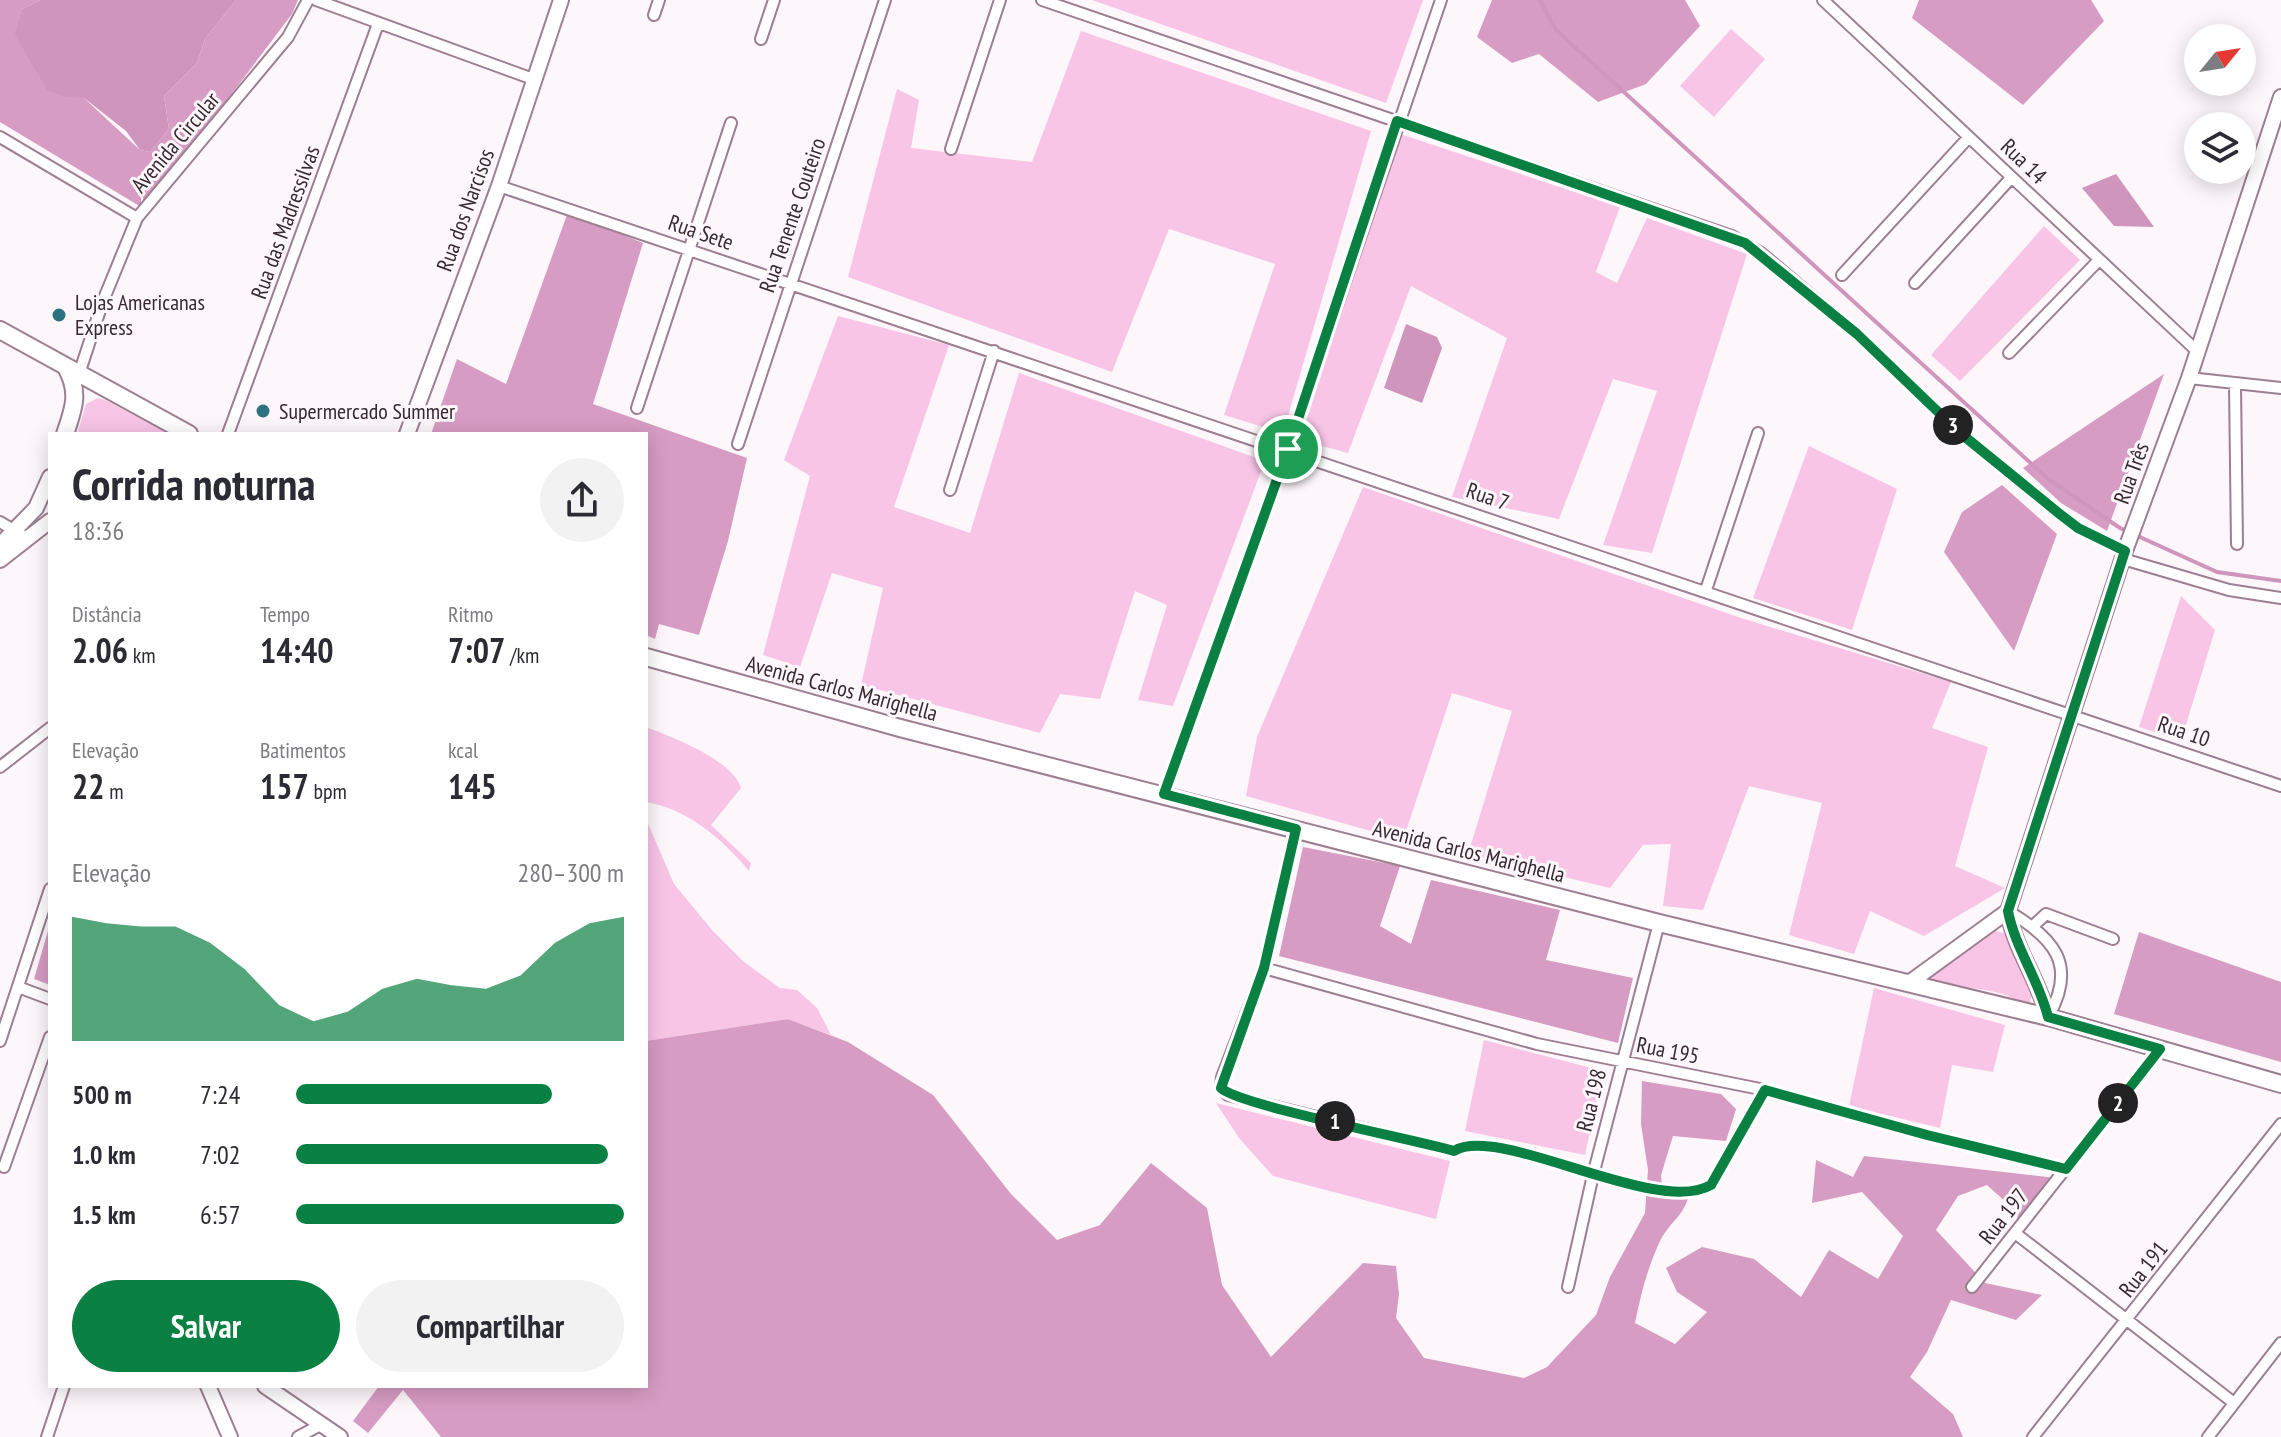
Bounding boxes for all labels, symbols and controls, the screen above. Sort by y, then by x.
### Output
north arrow [2184,24,2256,96]
map controls [2184,24,2256,184]
street label: Avenida Circular [125,86,225,198]
button: layers [2184,112,2256,184]
street label: Rua 14 [1995,132,2053,190]
street label: Rua Tenente Couteiro [752,134,832,296]
street label: Rua das Madressilvas [244,142,326,302]
street label: Rua dos Narcisos [430,145,500,275]
street label: Rua Sete [665,208,737,256]
place label: Lojas Americanas Express [75,288,205,341]
marker: Lojas Americanas Express [50,306,68,324]
place label: Supermercado Summer [279,397,455,425]
marker: Supermercado Summer [254,402,272,420]
pin: 3 [1933,405,1973,445]
text: 3 [1948,411,1958,439]
pin [1254,415,1322,483]
icon: arrive [1266,427,1310,471]
street label: Rua Três [2107,438,2155,508]
text: Corrida noturna [72,455,315,512]
button: share [540,458,624,542]
street label: Rua 7 [1463,476,1513,516]
text: 18:36 [72,514,124,547]
text: Distância [72,600,142,628]
text: Tempo [260,600,310,628]
text: Ritmo [448,600,493,628]
text: 2.06 [72,628,128,672]
text: 14:40 [260,628,334,672]
text: 7:07 [448,628,505,672]
text: km [128,641,156,669]
text: /km [505,641,539,669]
street label: Avenida Carlos Marighella [743,649,941,727]
street label: Rua 10 [2154,709,2214,753]
text: Elevação [72,736,139,764]
text: Batimentos [260,736,346,764]
text: kcal [448,736,478,764]
text: 22 [72,764,105,808]
text: 157 [260,764,309,808]
text: 145 [448,764,497,808]
text: m [105,777,124,805]
text: bpm [309,777,347,805]
street label: Avenida Carlos Marighella [1370,814,1568,888]
text: Elevação [72,856,151,889]
text: 280–300 m [518,856,624,889]
street label: Rua 195 [1634,1030,1702,1070]
street label: Rua 198 [1570,1066,1612,1134]
text: 500 m [72,1078,132,1111]
text: 7:24 [200,1078,240,1111]
pin: 2 [2098,1083,2138,1123]
text: 2 [2113,1089,2123,1117]
pin: 1 [1315,1101,1355,1141]
text: 1 [1330,1107,1340,1135]
text: 1.0 km [72,1138,136,1171]
text: 7:02 [200,1138,240,1171]
street label: Rua 197 [1972,1182,2034,1250]
text: 1.5 km [72,1198,136,1231]
text: 6:57 [200,1198,240,1231]
street label: Rua 191 [2112,1235,2174,1303]
button: Salvar [72,1280,340,1372]
button: Compartilhar [356,1280,624,1372]

